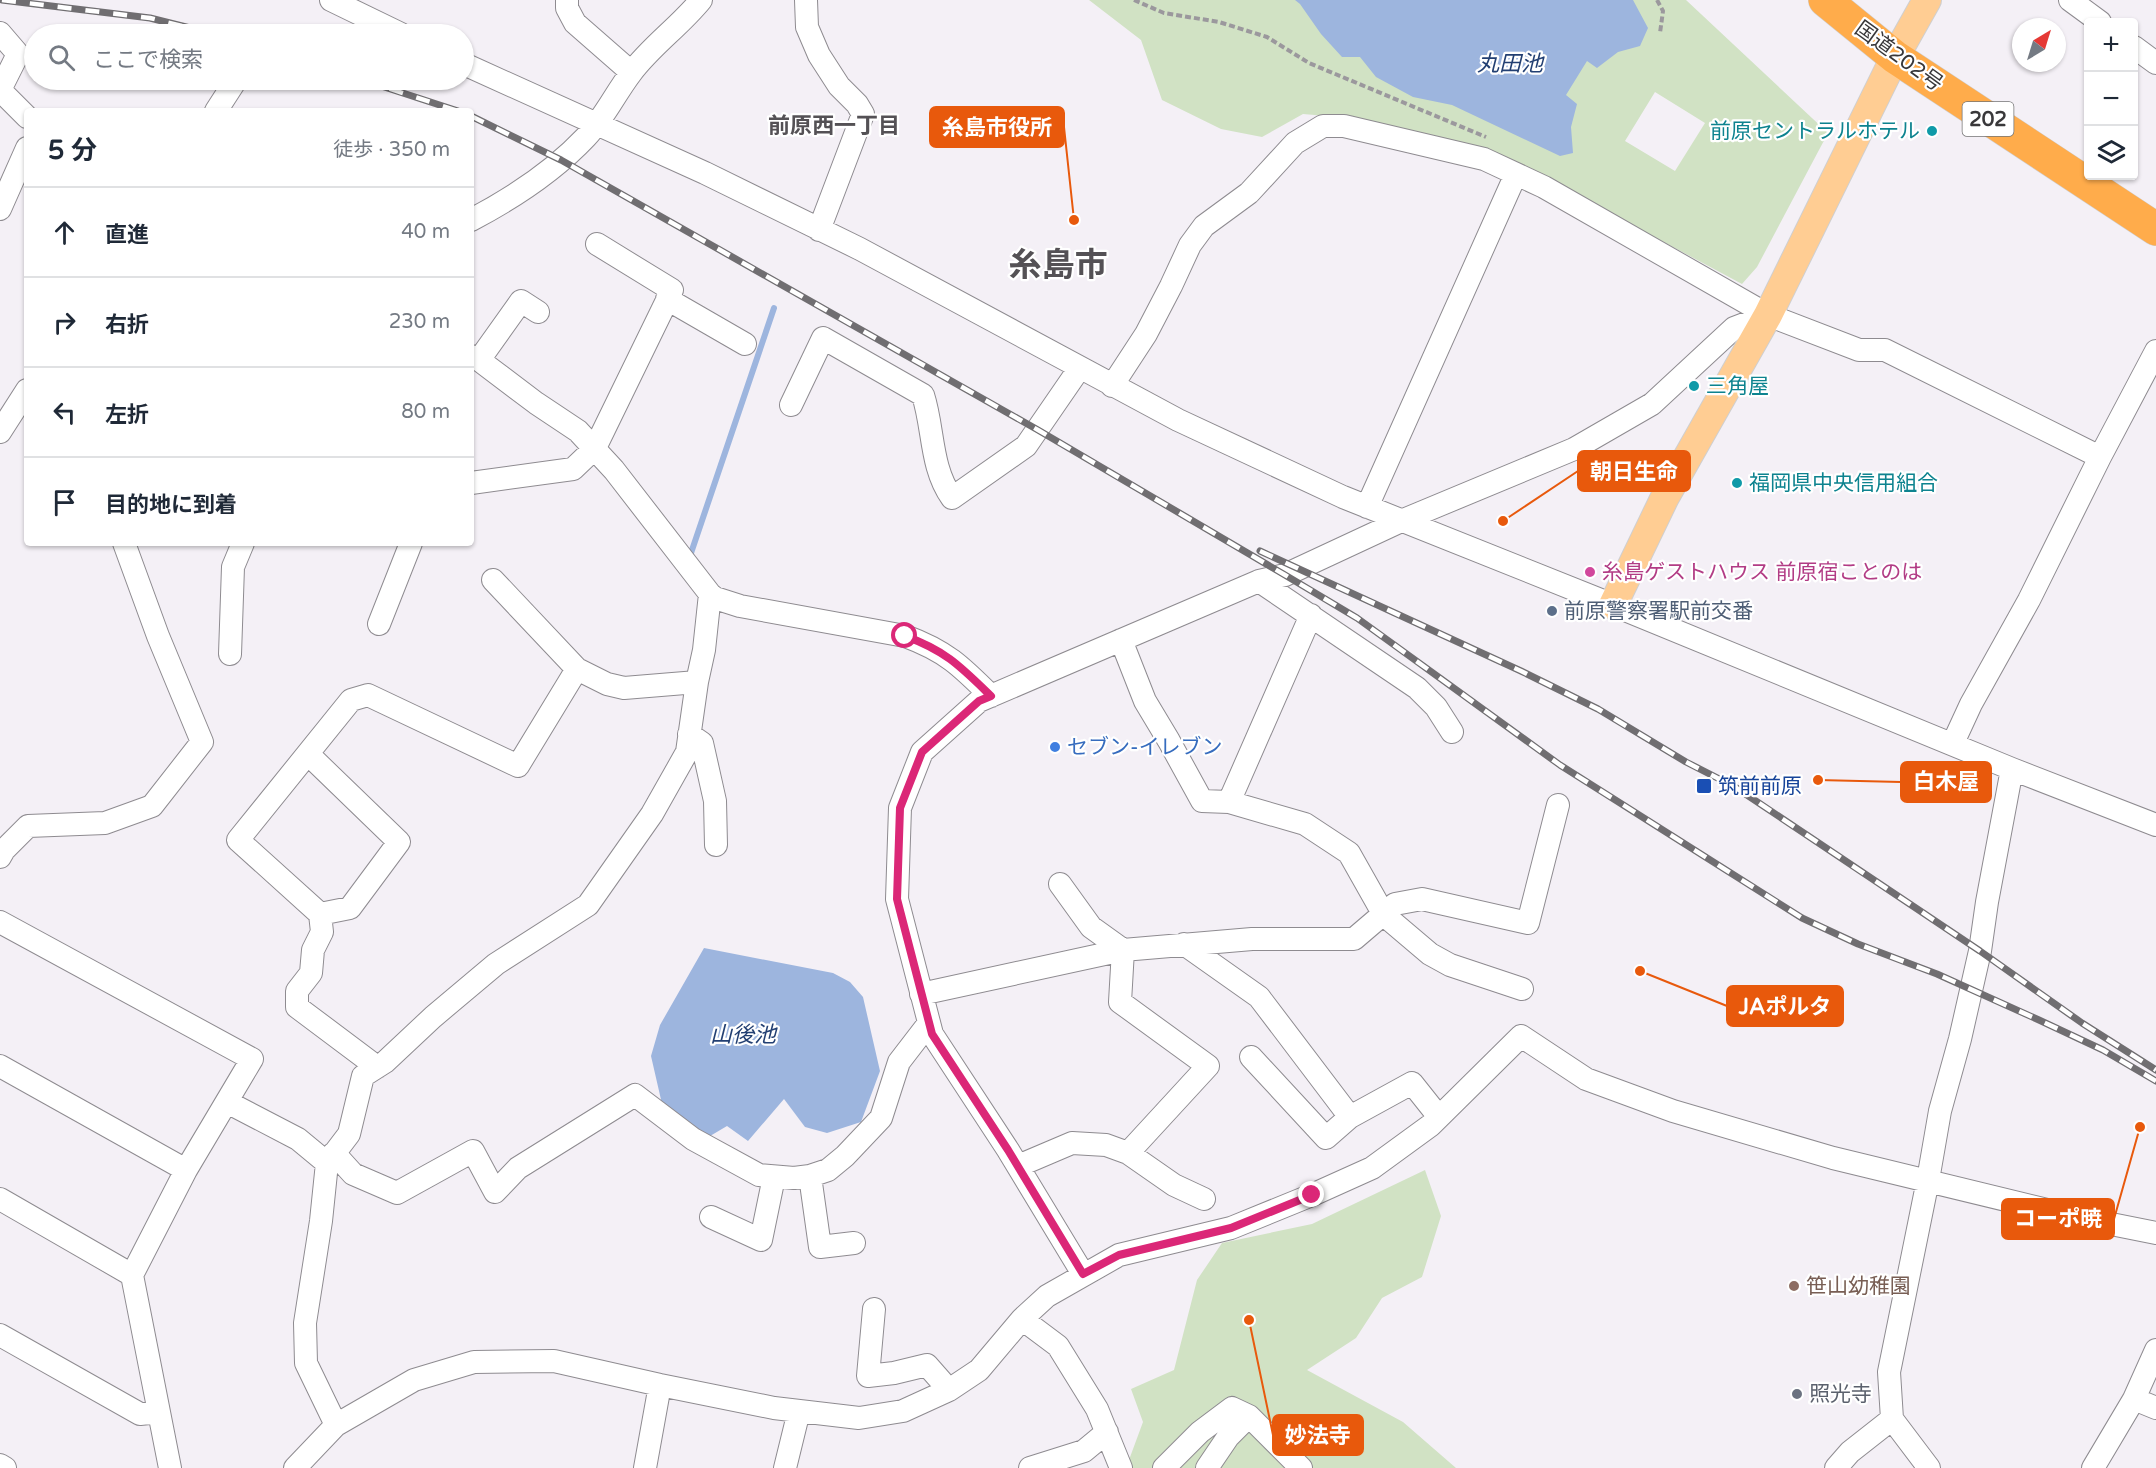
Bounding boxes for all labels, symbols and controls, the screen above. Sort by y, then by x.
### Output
street label: 国道202号 [1850,16,1948,97]
north arrow [2012,18,2066,72]
map controls [2084,18,2138,180]
button: + [2084,18,2138,72]
search box [24,24,474,90]
icon: search [45,41,78,74]
text: ここで検索 [93,47,203,73]
water label: 丸田池 [1477,51,1545,77]
button: − [2084,72,2138,126]
road number: 202 [1962,102,2014,136]
callout: 糸島市役所 [930,107,1064,147]
district label: 前原西一丁目 [768,113,900,139]
text: 糸島市役所 [942,115,1052,141]
place label: 前原セントラルホテル [1710,119,1920,144]
marker: 前原セントラルホテル [1925,124,1939,138]
button: layers [2084,126,2138,180]
text: 5 分 [48,135,97,166]
text: 徒歩 · 350 m [333,138,450,162]
icon: ahead [48,216,81,249]
text: 40 m [401,220,450,244]
text: 直進 [105,222,149,248]
district label: 糸島市 [1009,246,1108,285]
icon: right [48,306,81,339]
text: 230 m [389,310,450,334]
text: 右折 [105,312,149,338]
place label: 三角屋 [1706,374,1769,399]
marker: 三角屋 [1687,379,1701,393]
icon: left [48,396,81,429]
text: 80 m [401,400,450,424]
text: 左折 [105,402,149,428]
callout: 朝日生命 [1578,451,1690,491]
text: 朝日生命 [1590,459,1678,485]
place label: 福岡県中央信用組合 [1749,471,1938,496]
marker: 福岡県中央信用組合 [1730,476,1744,490]
icon: arrive [48,486,81,519]
text: 目的地に到着 [105,492,237,518]
place label: 糸島ゲストハウス 前原宿ことのは [1602,560,1922,585]
marker: 糸島ゲストハウス 前原宿ことのは [1583,565,1597,579]
place label: 前原警察署駅前交番 [1564,599,1753,624]
marker: 前原警察署駅前交番 [1545,604,1559,618]
route start [891,622,917,648]
place label: セブン-イレブン [1067,735,1223,760]
marker: セブン-イレブン [1048,740,1062,754]
callout: 白木屋 [1901,762,1991,802]
text: 白木屋 [1913,769,1979,795]
place label: 筑前前原 [1718,774,1802,799]
marker: 筑前前原 [1695,777,1713,795]
callout: JAポルタ [1727,986,1843,1026]
text: JAポルタ [1738,994,1831,1020]
water label: 山後池 [710,1022,778,1048]
route end [1298,1181,1324,1207]
callout: コーポ暁 [2002,1199,2114,1239]
text: コーポ暁 [2014,1206,2102,1232]
place label: 笹山幼稚園 [1806,1274,1911,1299]
marker: 笹山幼稚園 [1787,1279,1801,1293]
place label: 照光寺 [1809,1382,1872,1407]
marker: 照光寺 [1790,1387,1804,1401]
callout: 妙法寺 [1273,1415,1363,1455]
text: 妙法寺 [1285,1423,1351,1449]

